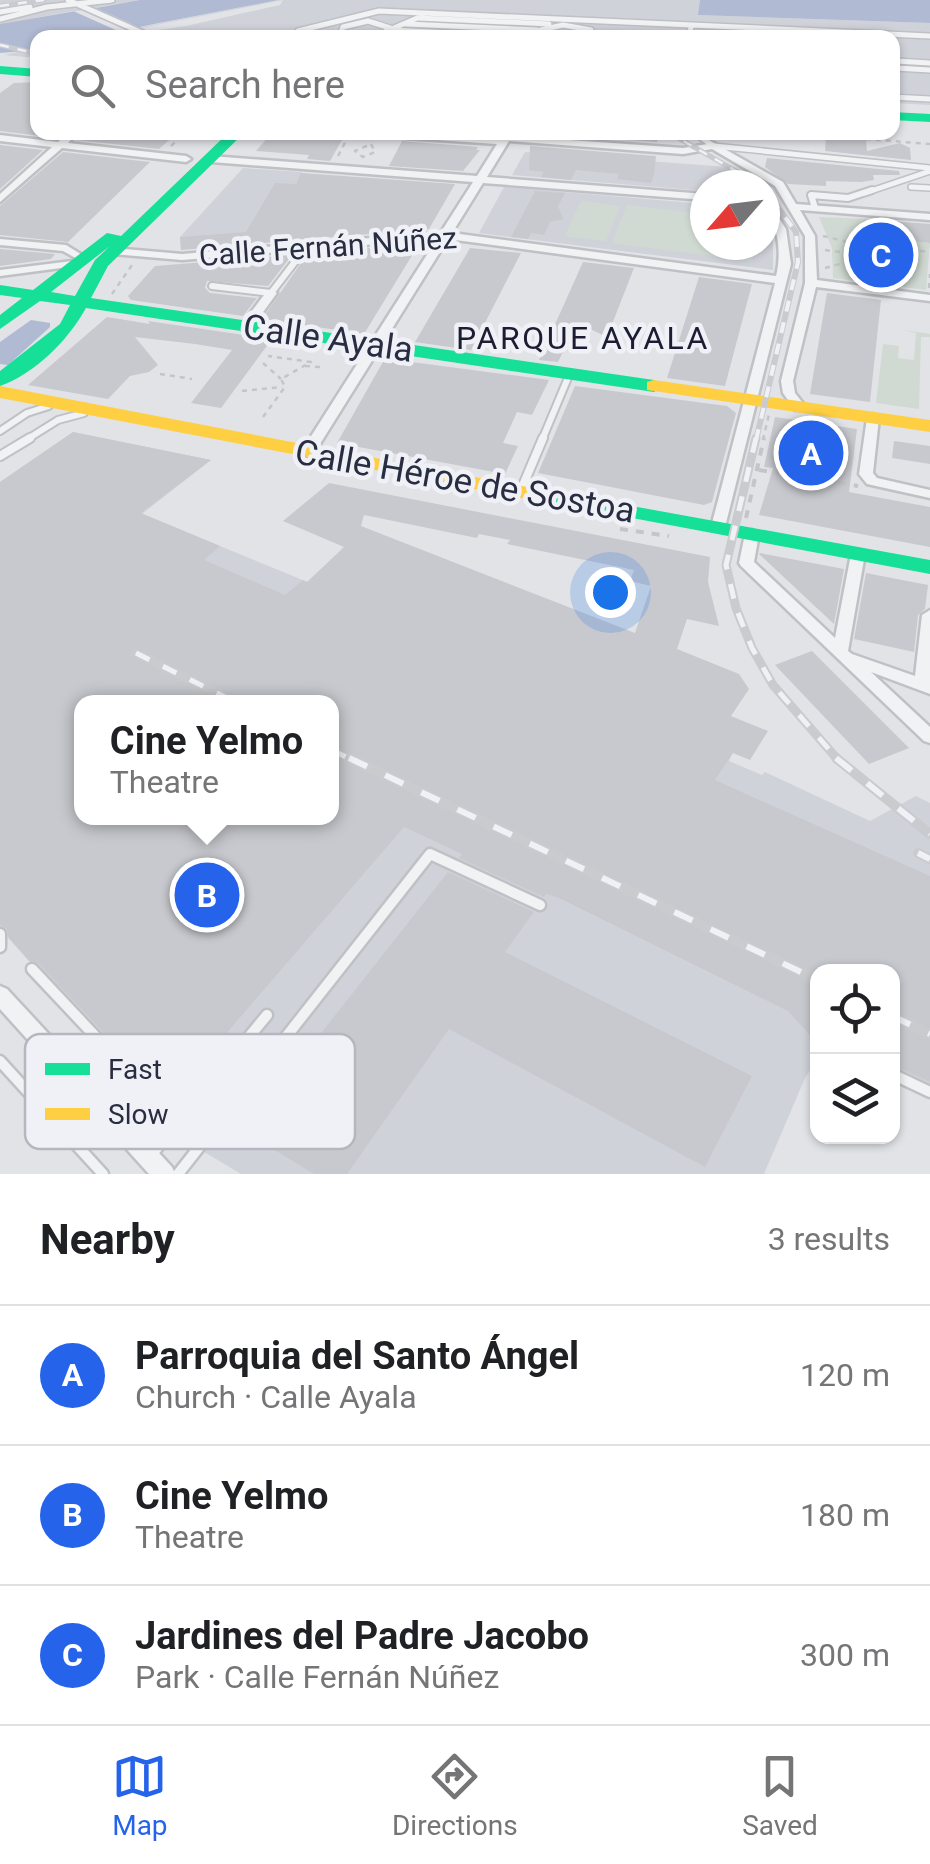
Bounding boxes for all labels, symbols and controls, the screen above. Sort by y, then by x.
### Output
search box [30,30,900,140]
icon: search [65,58,120,113]
text: Search here [145,63,345,107]
north arrow [690,170,780,260]
pin: C [848,218,914,292]
street label: Calle Fernán Núñez [198,220,458,273]
street label: Calle Ayala [240,306,415,371]
district label: PARQUE AYALA [456,319,710,357]
pin: A [778,416,844,490]
street label: Calle Héroe de Sostoa [292,431,638,532]
your location [585,567,636,618]
popup [74,695,339,825]
text: Cine Yelmo [110,719,303,763]
text: Theatre [110,763,219,801]
pin: B [174,858,240,932]
map controls [810,964,900,1144]
button: locate [810,964,900,1054]
legend [25,1034,355,1149]
text: Fast [108,1053,162,1086]
button: layers [810,1054,900,1144]
text: Slow [108,1098,168,1131]
text: Nearby [40,1215,175,1264]
text: 3 results [768,1220,890,1258]
text: Parroquia del Santo Ángel [135,1334,579,1378]
text: A [62,1356,83,1394]
text: 120 m [800,1356,890,1394]
text: Church · Calle Ayala [135,1378,417,1416]
text: Cine Yelmo [135,1474,328,1518]
text: B [62,1496,83,1534]
text: 180 m [800,1496,890,1534]
text: Theatre [135,1518,244,1556]
text: Jardines del Padre Jacobo [135,1614,589,1658]
text: C [62,1636,83,1674]
text: 300 m [800,1636,890,1674]
text: Park · Calle Fernán Núñez [135,1658,499,1696]
tab: Map [112,1749,168,1842]
tab: Directions [392,1749,518,1842]
tab: Saved [742,1749,818,1842]

